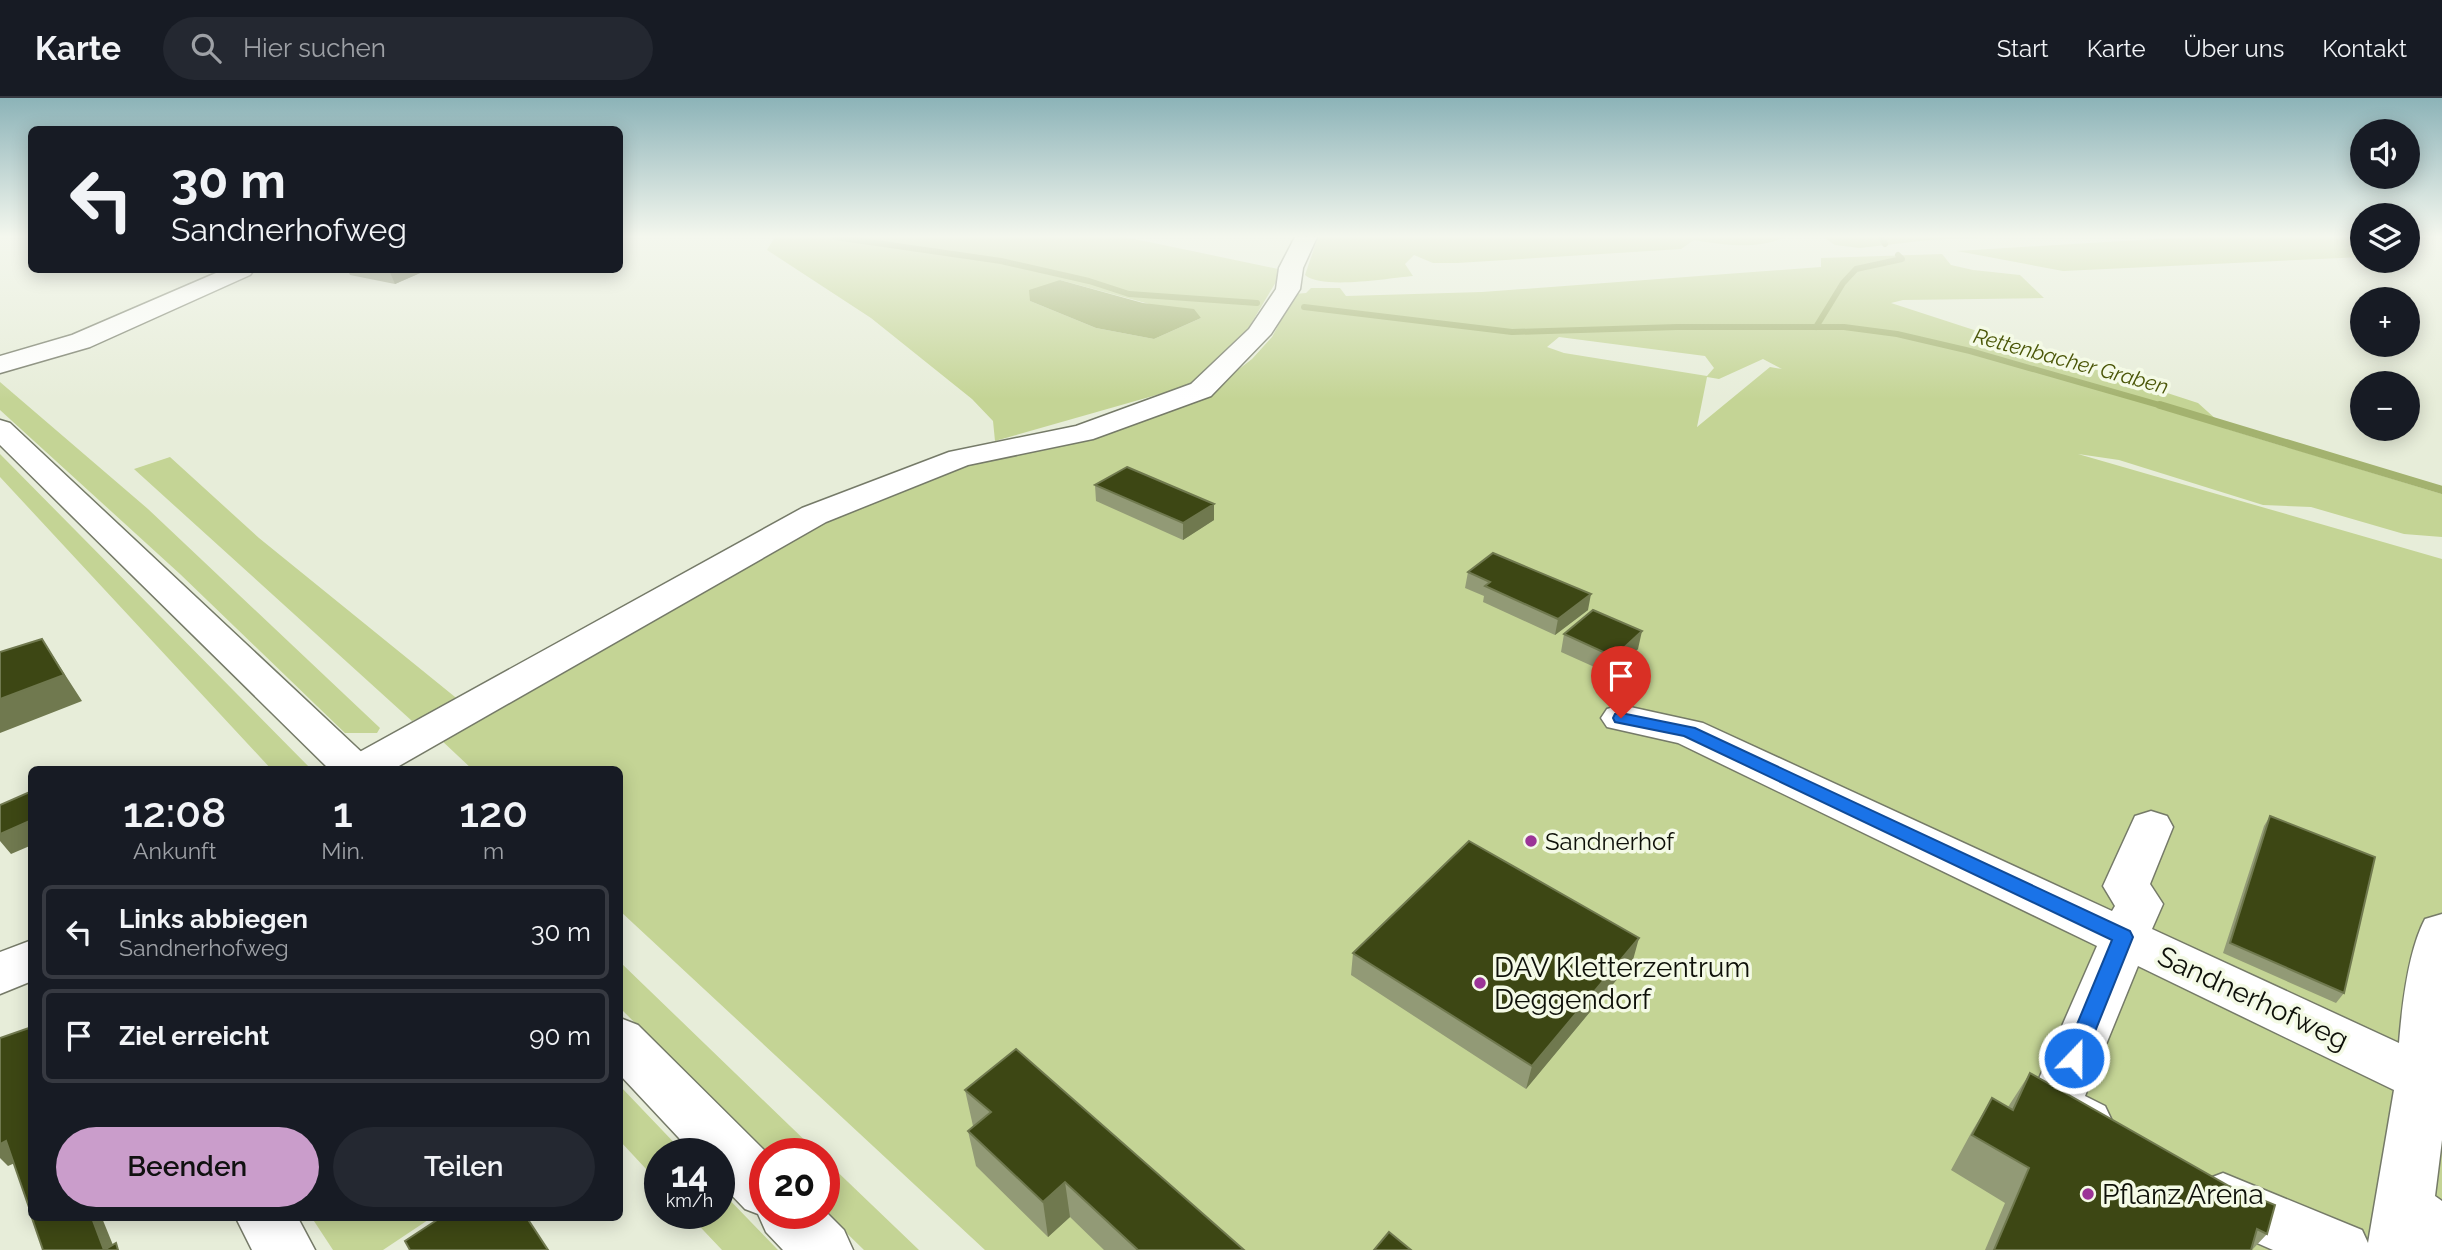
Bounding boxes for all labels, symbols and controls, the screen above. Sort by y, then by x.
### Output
search box [163,17,653,80]
text: Karte [35,29,121,68]
icon: search [187,29,225,67]
text: Hier suchen [243,33,386,63]
text: Start [1997,34,2049,63]
text: Karte [2087,34,2146,63]
text: Über uns [2184,34,2284,63]
text: Kontakt [2322,34,2407,63]
map controls [2350,119,2420,441]
button: sound [2350,119,2420,189]
text: 30 m [171,152,286,209]
icon: left [56,154,147,245]
button: layers [2350,203,2420,273]
text: Sandnerhofweg [171,211,407,248]
button: + [2350,287,2420,357]
water label: Rettenbacher Graben [1971,323,2171,399]
button: − [2350,371,2420,441]
pin [1591,646,1651,718]
icon: arrive [1602,657,1640,695]
text: 12:08 [123,788,226,837]
text: 1 [333,788,353,837]
text: 120 [459,788,528,837]
place label: Sandnerhof [1545,827,1675,856]
marker: Sandnerhof [1523,833,1539,849]
text: Ankunft [133,837,216,864]
text: Min. [321,837,364,864]
text: m [483,837,504,864]
text: Links abbiegen [119,904,308,934]
icon: left [60,913,98,951]
text: 30 m [531,917,591,947]
text: Sandnerhofweg [119,934,289,961]
street label: Sandnerhofweg [2152,939,2354,1057]
place label: DAV Kletterzentrum Deggendorf [1494,951,1750,1016]
marker: DAV Kletterzentrum Deggendorf [1472,975,1488,991]
icon: arrive [60,1017,98,1055]
text: Ziel erreicht [119,1021,269,1051]
text: 90 m [529,1021,591,1051]
position arrow [2037,1021,2111,1095]
button: Beenden [56,1127,319,1207]
button: Teilen [333,1127,595,1207]
speed limit sign: 20 [749,1138,840,1229]
text: 14 [671,1154,708,1195]
place label: Pflanz Arena [2102,1178,2264,1211]
marker: Pflanz Arena [2080,1186,2096,1202]
text: km/h [666,1190,713,1211]

